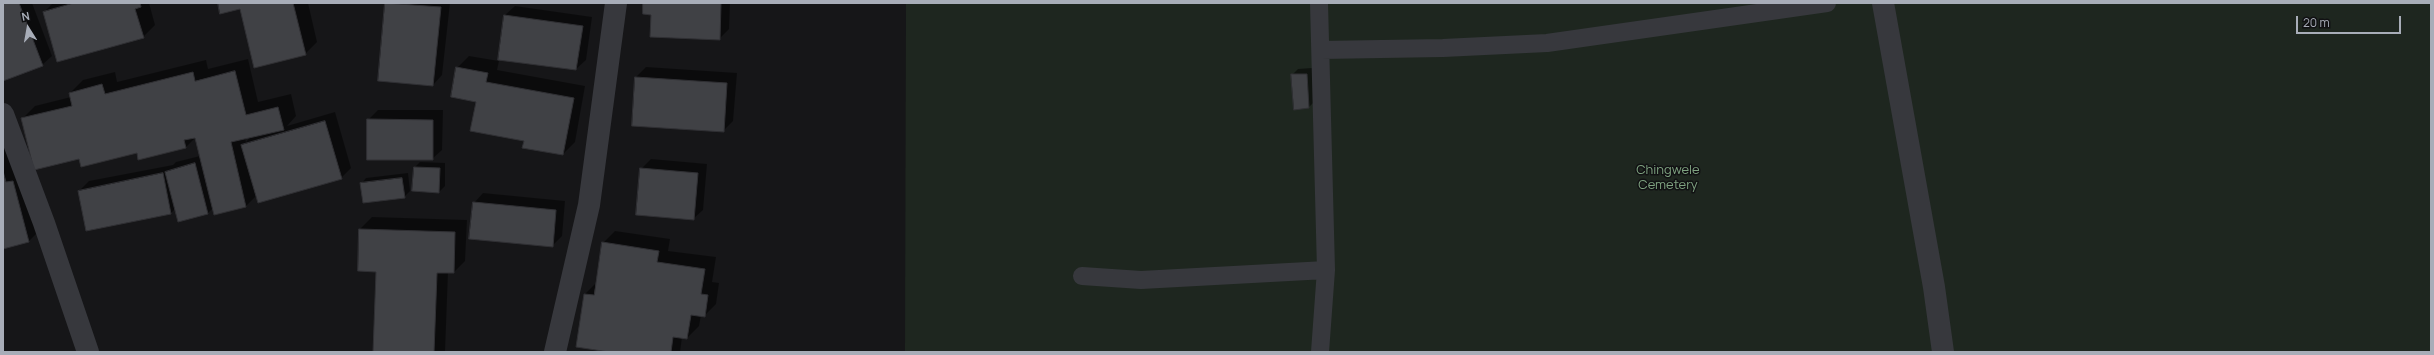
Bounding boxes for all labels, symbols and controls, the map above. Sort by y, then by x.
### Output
north arrow [8,8,48,48]
text: N [20,8,31,24]
scale bar [2298,8,2403,34]
text: 20 m [2303,14,2330,31]
park label: Chingwele Cemetery [1636,162,1700,193]

